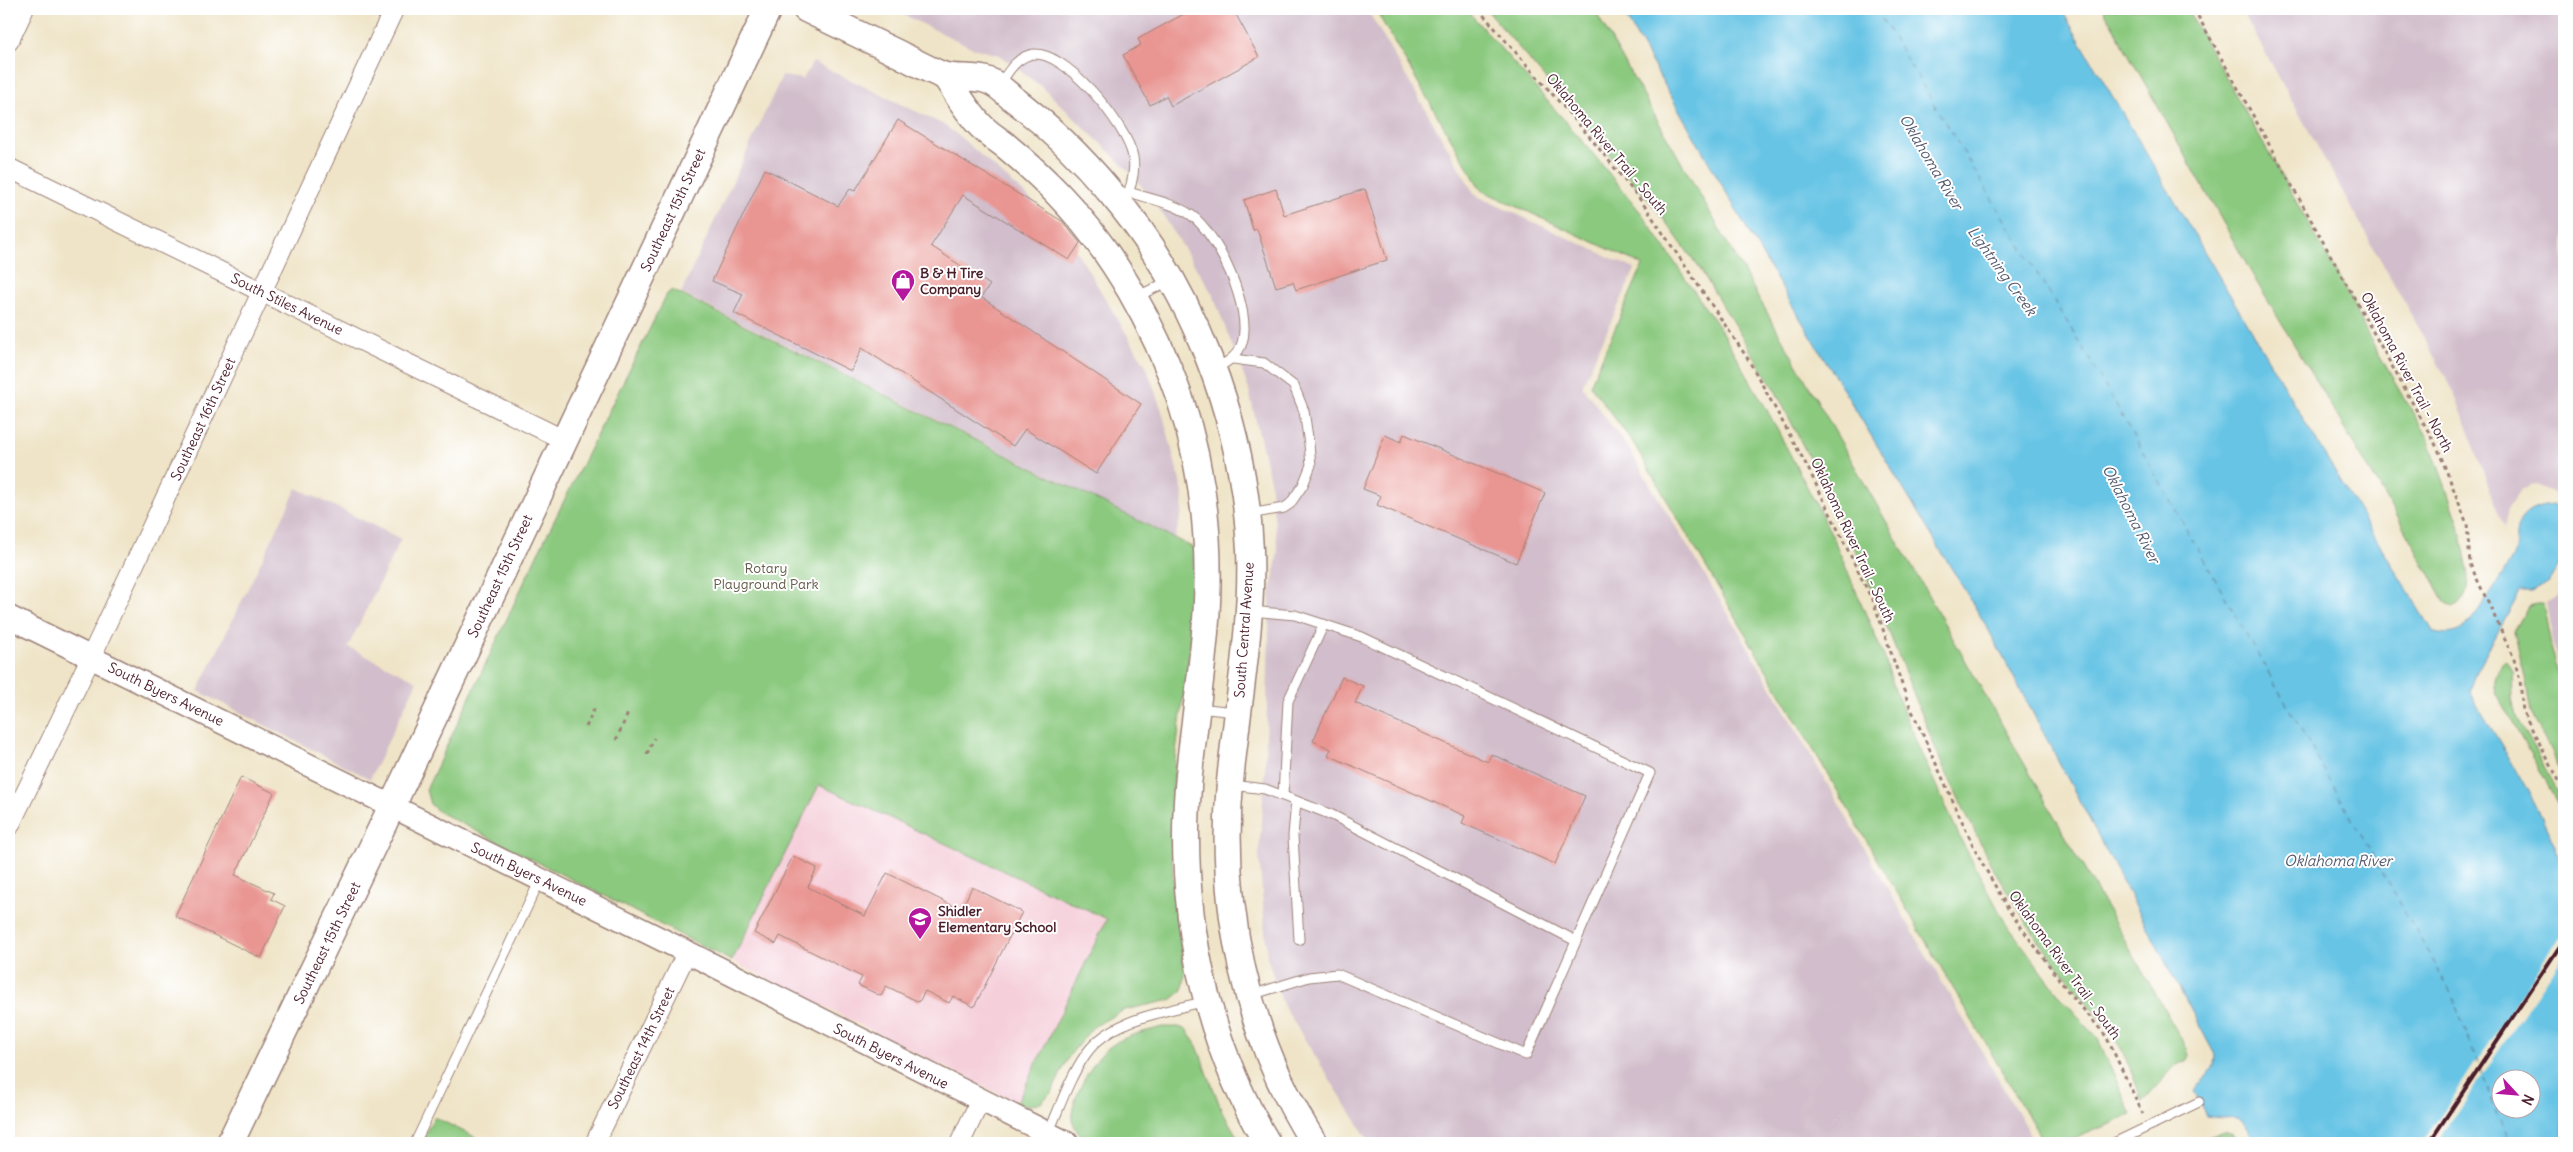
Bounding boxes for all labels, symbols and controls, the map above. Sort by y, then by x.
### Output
street label: Oklahoma River Trail - South [1542,69,1672,219]
water label: Oklahoma River [1895,111,1968,215]
street label: Southeast 15th Street [637,145,710,274]
water label: Lightning Creek [1964,222,2042,320]
place label: B & H Tire Company [920,264,984,298]
shop icon: B & H Tire Company [890,268,916,302]
street label: South Stiles Avenue [228,269,346,339]
street label: Oklahoma River Trail - North [2357,289,2457,455]
street label: Southeast 16th Street [167,354,240,483]
street label: Oklahoma River Trail - South [1807,455,1899,625]
water label: Oklahoma River [2098,461,2165,568]
street label: Southeast 15th Street [464,511,537,640]
park label: Rotary Playground Park [713,559,819,593]
street label: South Central Avenue [1230,562,1258,698]
street label: South Byers Avenue [105,658,227,730]
street label: South Byers Avenue [468,838,590,910]
water label: Oklahoma River [2284,851,2394,870]
street label: Southeast 15th Street [290,879,365,1007]
street label: Oklahoma River Trail - South [2005,887,2125,1043]
place label: Shidler Elementary School [938,902,1056,936]
school or university icon: Shidler Elementary School [907,906,933,940]
street label: Southeast 14th Street [604,984,679,1112]
street label: South Byers Avenue [830,1019,952,1093]
north arrow [2490,1070,2540,1120]
text: N [2517,1091,2538,1108]

